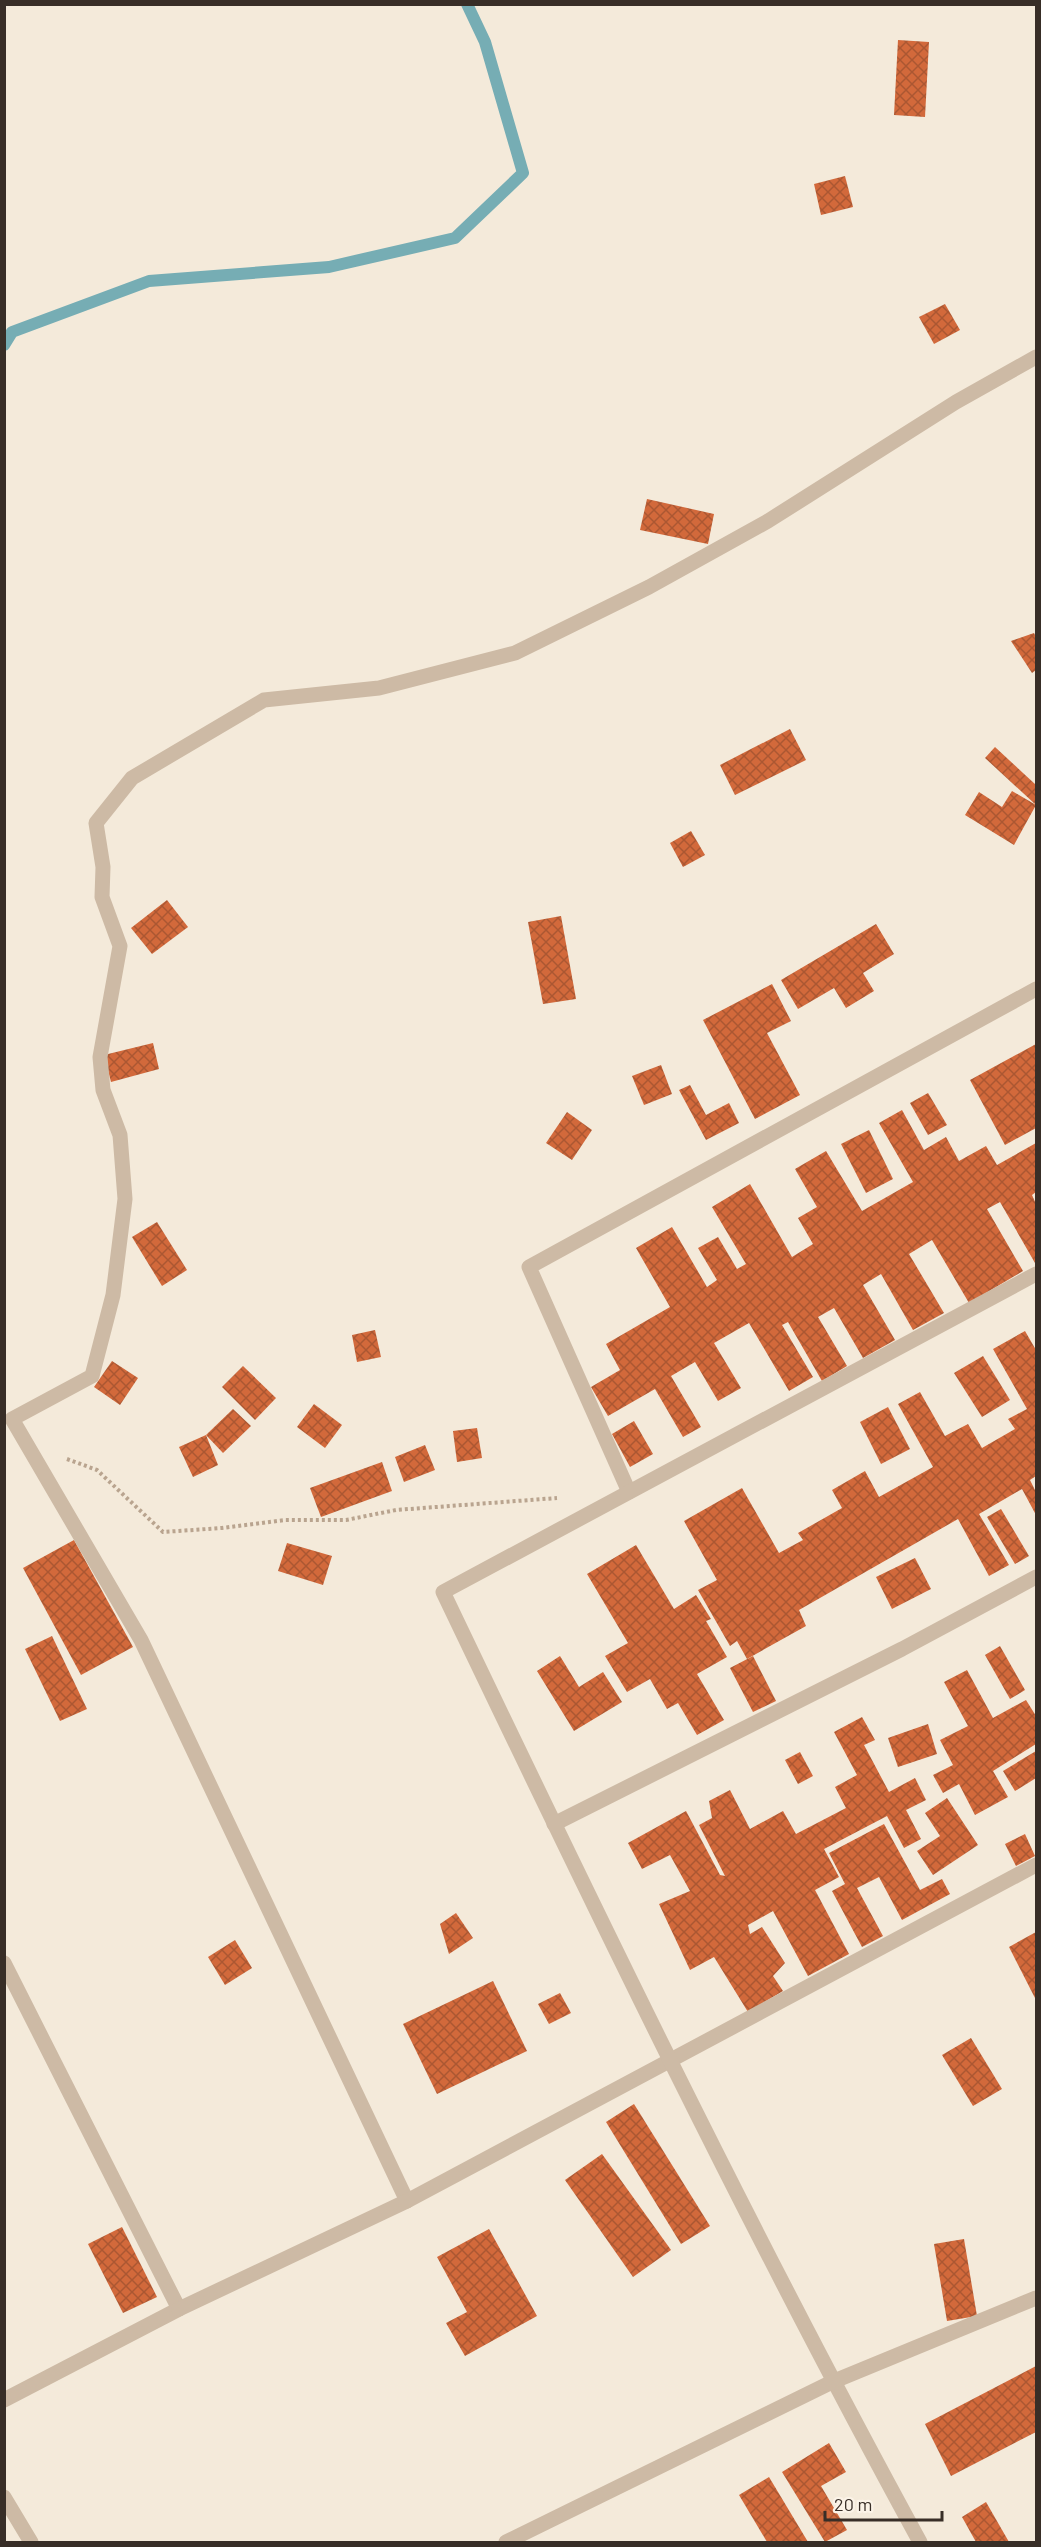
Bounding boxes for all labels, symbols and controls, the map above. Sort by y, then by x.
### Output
scale bar [825,2484,942,2522]
text: 20 m [834,2493,872,2515]

